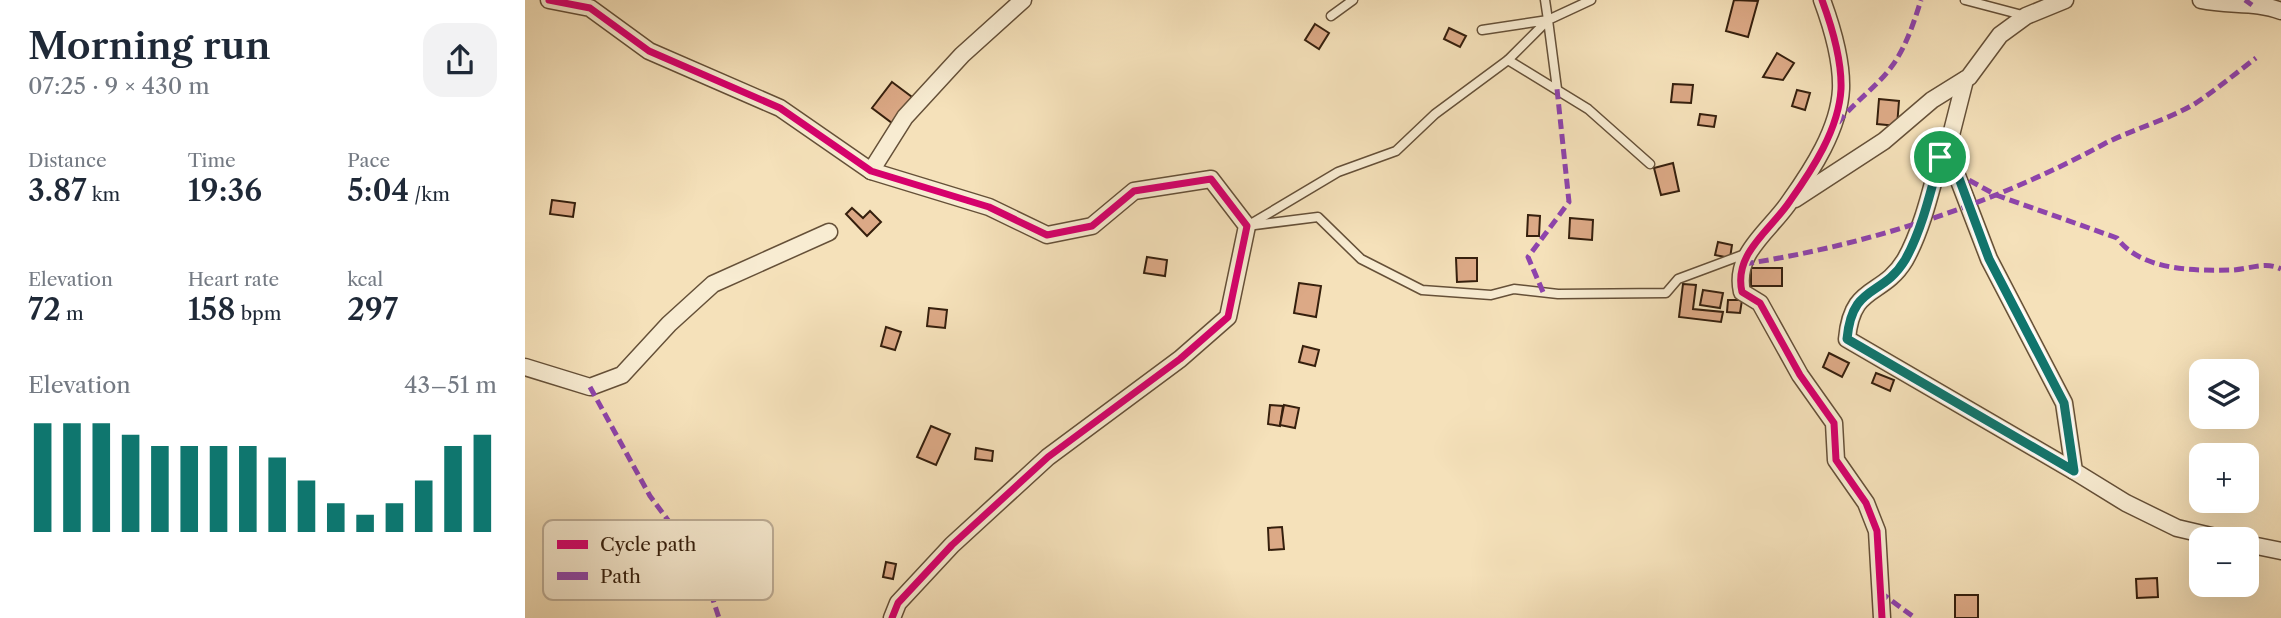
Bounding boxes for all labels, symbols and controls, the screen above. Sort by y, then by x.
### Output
text: Morning run [28,22,271,69]
button: share [423,23,497,97]
text: 07:25 · 9 × 430 m [28,72,210,100]
pin [1910,127,1970,187]
icon: arrive [1921,138,1959,176]
text: Distance [28,149,107,172]
text: Time [188,149,236,172]
text: Pace [347,149,390,172]
text: 3.87 [28,172,87,209]
text: 19:36 [188,172,262,209]
text: 5:04 [347,172,409,209]
text: km [87,183,120,206]
text: /km [409,183,450,206]
text: Elevation [28,268,113,291]
text: Heart rate [188,268,279,291]
text: kcal [347,268,383,291]
text: 72 [28,291,61,328]
text: 158 [188,291,236,328]
text: 297 [347,291,398,328]
text: m [61,302,84,325]
text: bpm [236,302,282,325]
map controls [2189,359,2259,597]
button: layers [2189,359,2259,429]
text: Elevation [28,371,131,399]
text: 43–51 m [404,371,497,399]
button: + [2189,443,2259,513]
legend [543,520,773,600]
button: − [2189,527,2259,597]
text: Cycle path [600,533,696,556]
text: Path [600,565,641,588]

